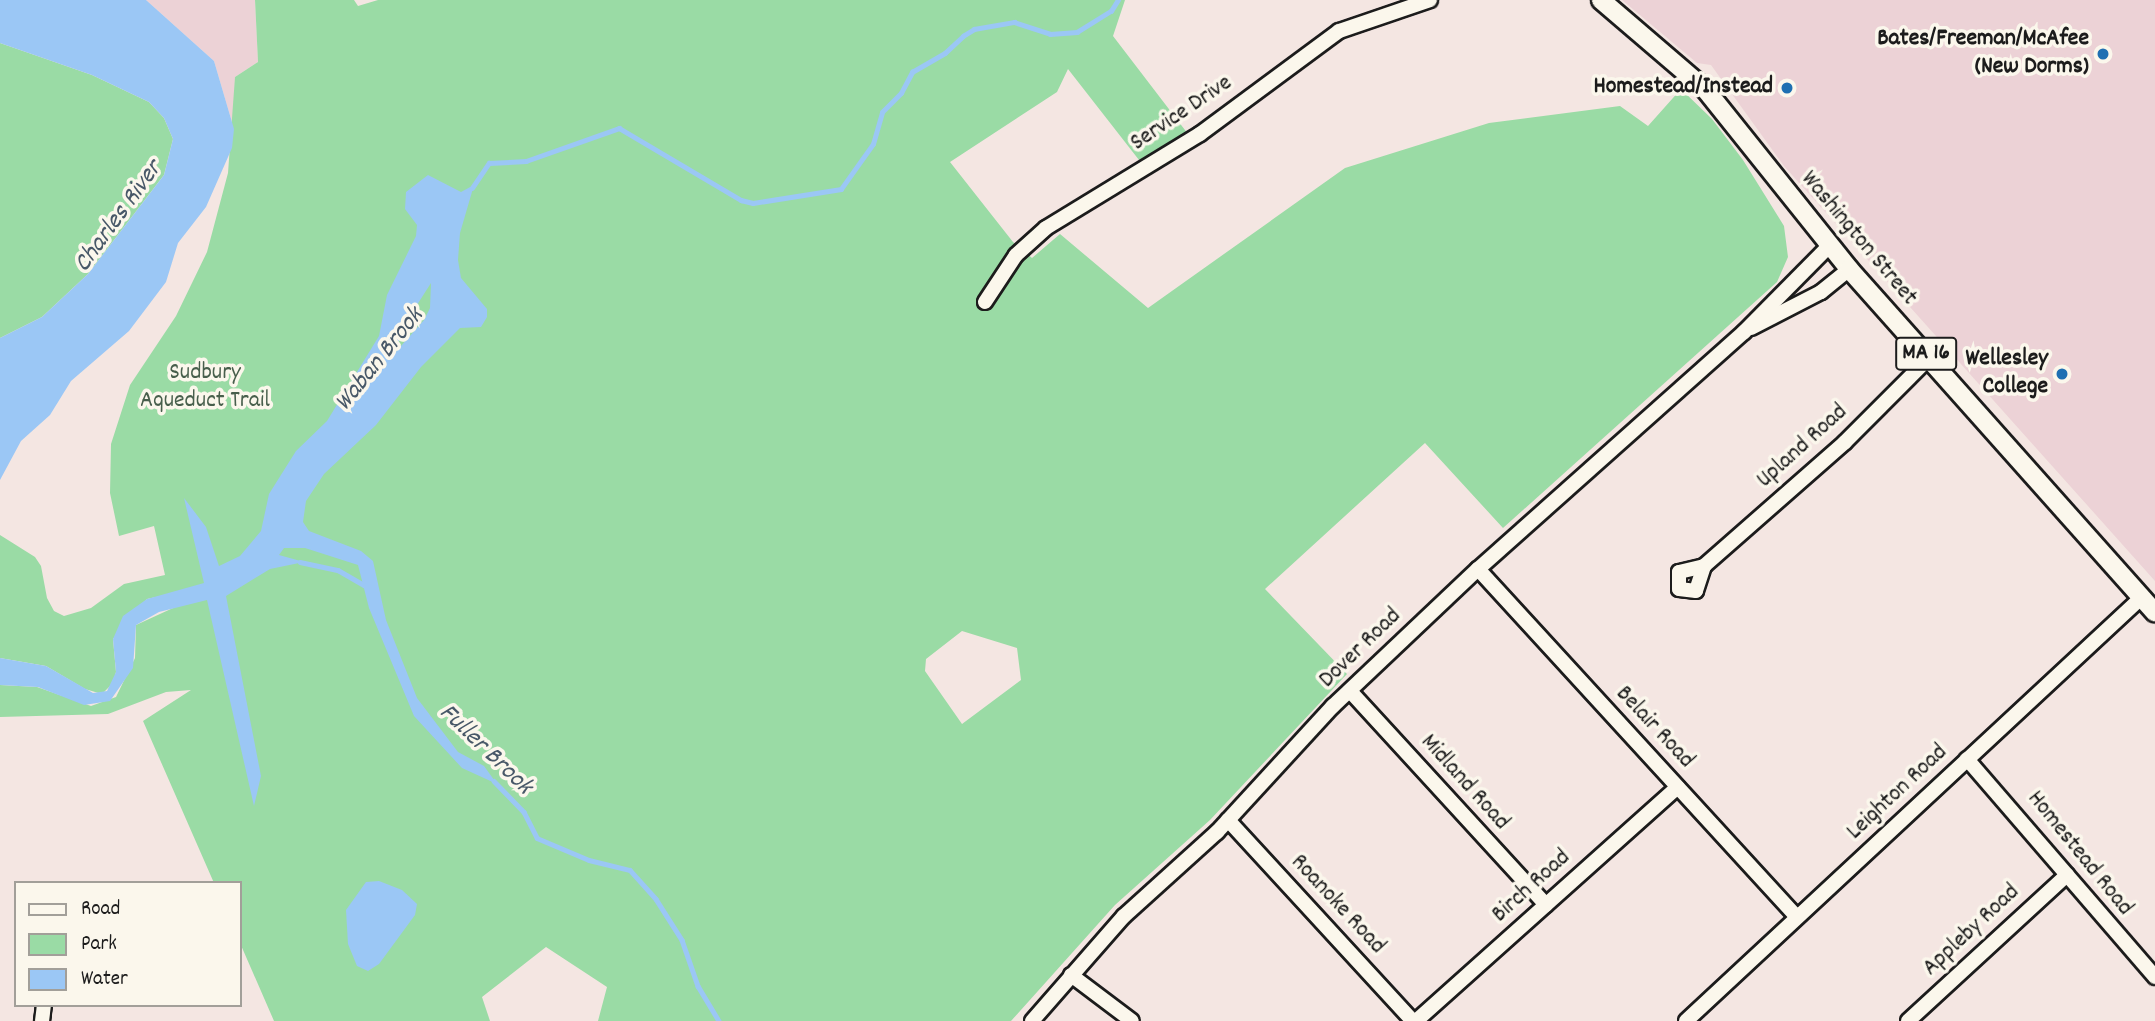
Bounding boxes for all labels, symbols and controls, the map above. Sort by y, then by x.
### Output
place label: Bates/Freeman/McAfee (New Dorms) [1877,26,2089,82]
marker: Bates/Freeman/McAfee (New Dorms) [2095,46,2111,62]
street label: Service Drive [1126,70,1238,158]
place label: Homestead/Instead [1594,74,1773,102]
marker: Homestead/Instead [1779,80,1795,96]
water label: Charles River [68,155,170,279]
street label: Washington Street [1793,166,1923,312]
water label: Waban Brook [329,302,431,418]
road number: MA 16 [1895,334,1958,374]
place label: Wellesley College [1966,346,2048,402]
park label: Sudbury Aqueduct Trail [140,360,270,416]
marker: Wellesley College [2054,366,2070,382]
street label: Upland Road [1752,399,1854,495]
street label: Dover Road [1314,603,1408,695]
street label: Belair Road [1608,681,1700,775]
water label: Fuller Brook [432,698,538,802]
street label: Midland Road [1413,729,1515,837]
street label: Leighton Road [1842,739,1954,847]
street label: Homestead Road [2020,786,2138,922]
street label: Birch Road [1487,844,1577,930]
street label: Roanoke Road [1283,849,1391,961]
street label: Appleby Road [1918,879,2026,983]
legend [14,881,242,1007]
text: Road [81,895,120,925]
text: Park [81,930,117,960]
text: Water [81,965,128,995]

